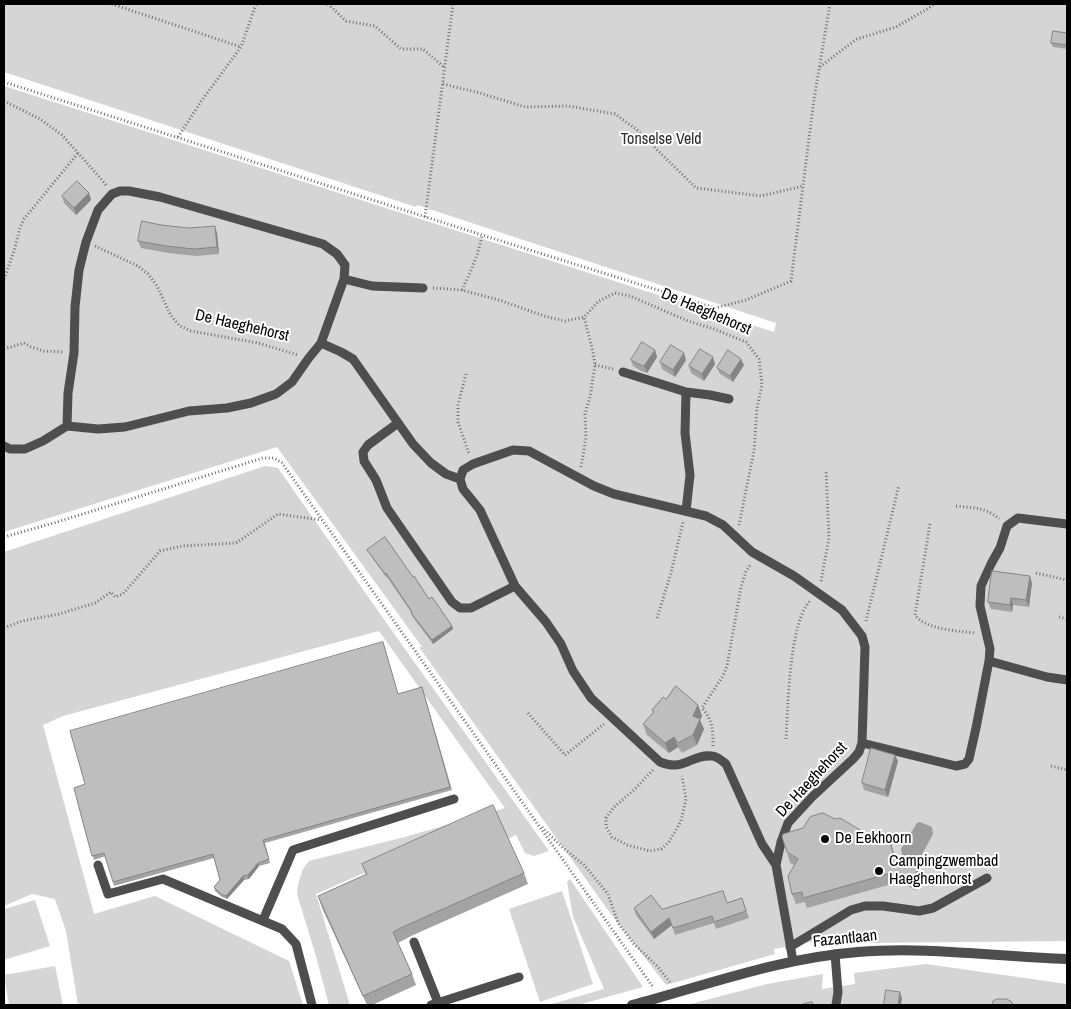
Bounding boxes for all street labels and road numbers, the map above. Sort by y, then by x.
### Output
street label: De Haeghehorst [658,284,754,340]
street label: De Haeghehorst [193,306,291,346]
street label: De Haeghehorst [772,739,852,821]
street label: Fazantlaan [812,926,878,952]

